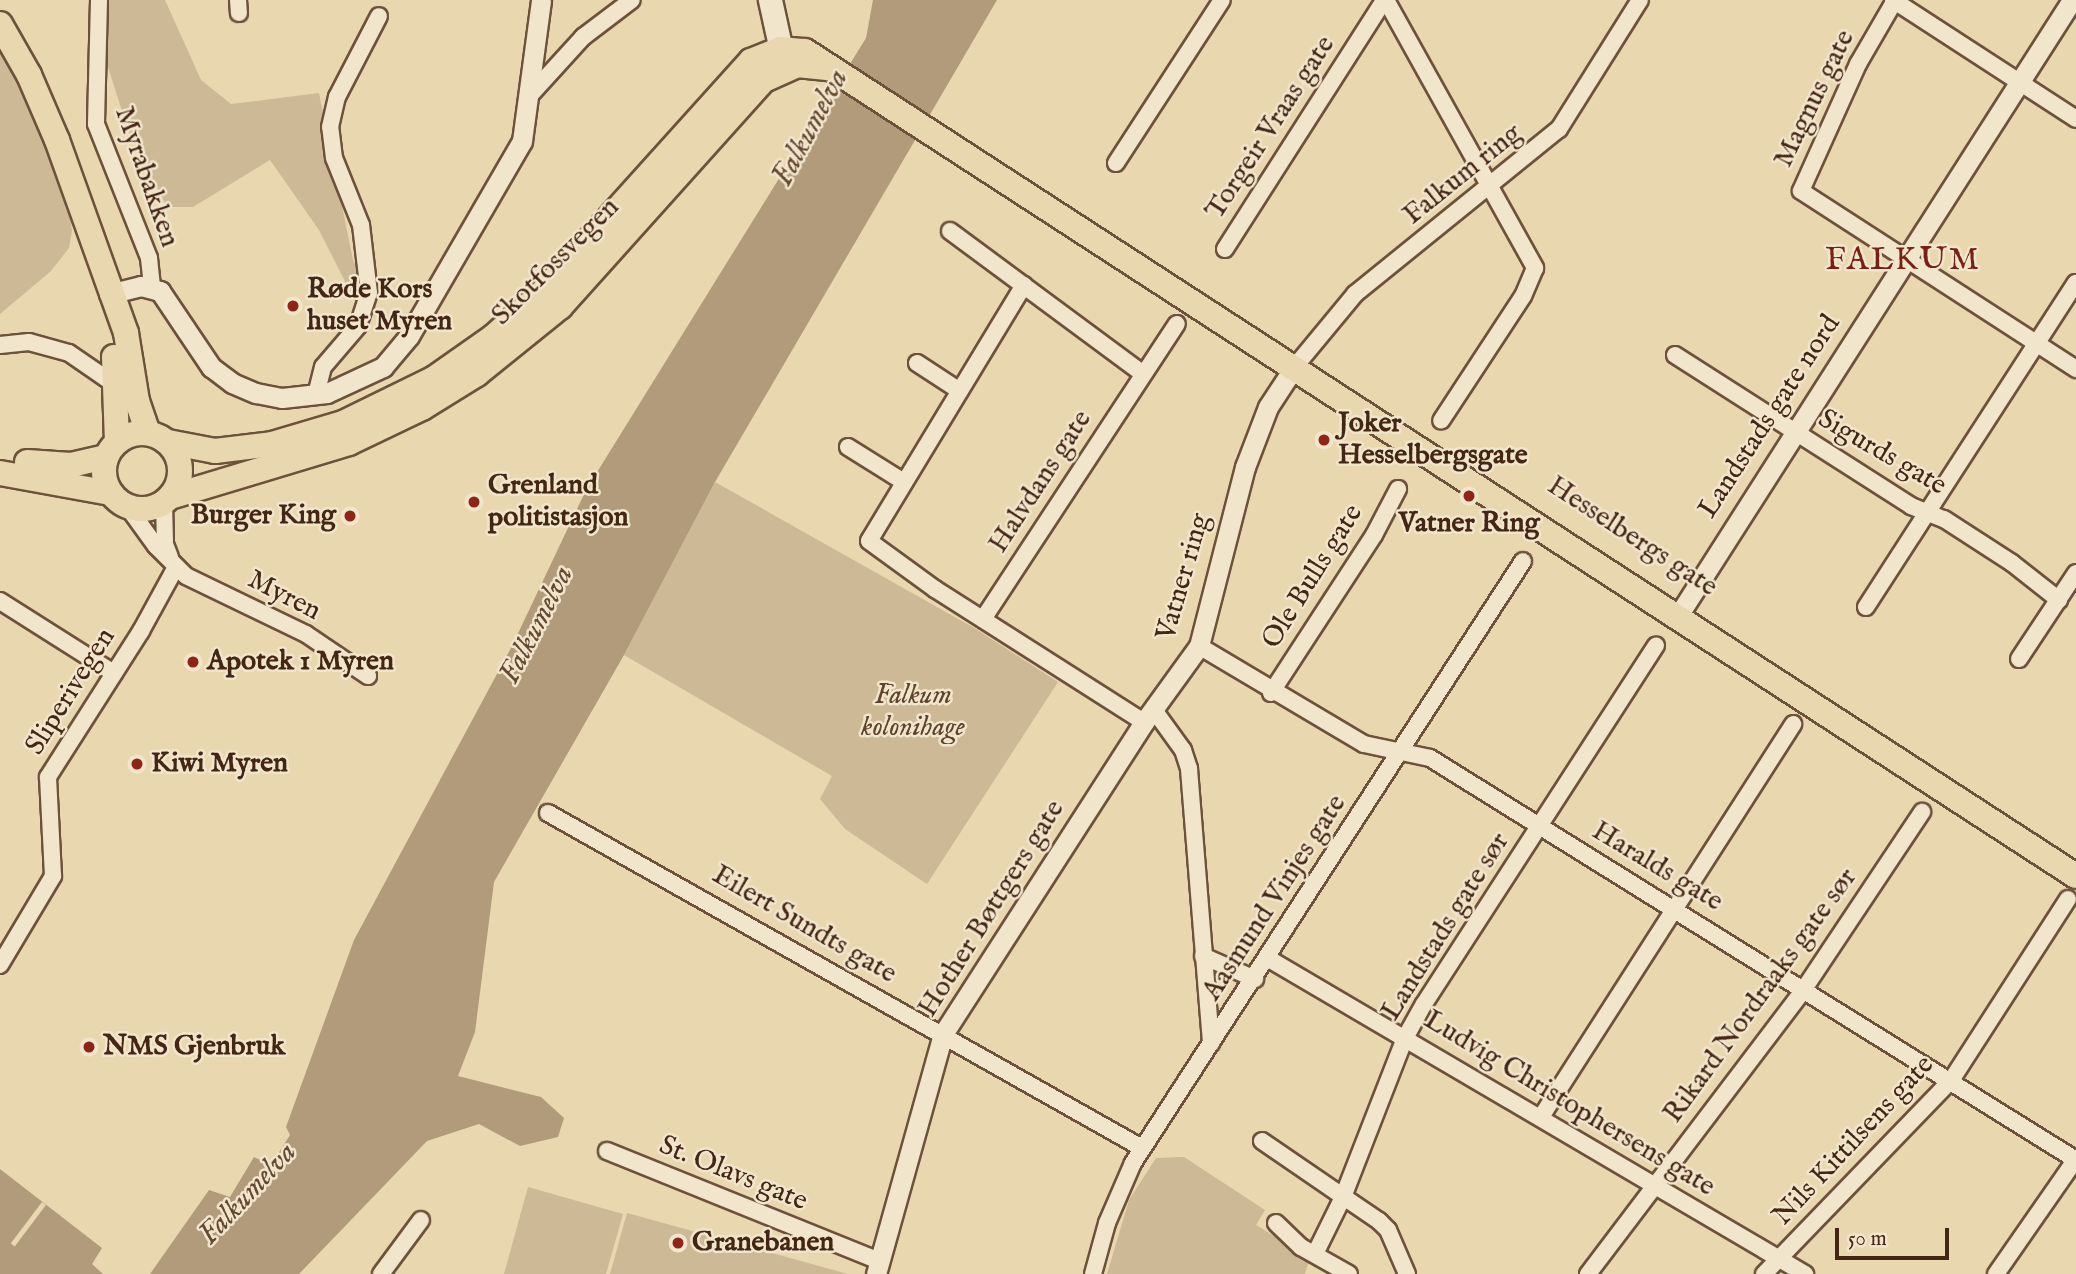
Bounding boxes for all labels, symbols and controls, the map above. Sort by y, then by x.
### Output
street label: Magnus gate [1767,25,1863,173]
street label: Torgeir Vraas gate [1199,30,1343,226]
water label: Falkumelva [765,63,857,193]
street label: Myrabakken [106,102,186,252]
street label: Falkum ring [1397,117,1529,233]
street label: Skotfossvegen [485,191,627,333]
district label: FALKUM [1826,242,1980,280]
place label: Røde Kors huset Myren [307,273,452,339]
marker: Røde Kors huset Myren [285,298,301,314]
street label: Landstads gate nord [1692,309,1848,525]
street label: Sigurds gate [1812,403,1952,503]
street label: Halvdans gate [982,404,1100,560]
place label: Joker Hesselbergsgate [1338,407,1528,473]
marker: Joker Hesselbergsgate [1316,432,1332,448]
place label: Grenland politistasjon [488,469,628,535]
street label: Hesselbergs gate [1541,470,1723,604]
marker: Vatner Ring [1461,488,1477,504]
marker: Grenland politistasjon [466,494,482,510]
place label: Burger King [190,499,336,533]
street label: Ole Bulls gate [1255,499,1371,655]
place label: Vatner Ring [1398,507,1540,541]
marker: Burger King [342,508,358,524]
street label: Vatner ring [1150,510,1218,644]
water label: Falkumelva [492,560,582,690]
street label: Myren [242,563,326,629]
street label: Sliperivegen [19,622,123,762]
place label: Apotek 1 Myren [207,645,394,679]
marker: Apotek 1 Myren [185,654,201,670]
park label: Falkum kolonihage [861,679,965,745]
place label: Kiwi Myren [151,747,288,781]
marker: Kiwi Myren [129,756,145,772]
street label: Aasmund Vinjes gate [1196,789,1354,1007]
street label: Hother Bøttgers gate [912,794,1072,1024]
street label: Haralds gate [1585,815,1729,919]
street label: Landstads gate sør [1375,827,1517,1027]
street label: Eilert Sundts gate [706,859,902,991]
street label: Rikard Nordraaks gate sør [1657,862,1865,1130]
street label: Ludvig Christophersens gate [1417,1004,1721,1204]
place label: NMS Gjenbruk [103,1030,285,1064]
marker: NMS Gjenbruk [81,1039,97,1055]
street label: Nils Kittilsens gate [1767,1049,1941,1233]
street label: St. Olavs gate [654,1129,812,1219]
water label: Falkumelva [192,1135,304,1253]
scale bar [1838,1214,1952,1258]
place label: Granebanen [692,1226,834,1260]
text: 50 m [1848,1226,1887,1253]
marker: Granebanen [670,1235,686,1251]

